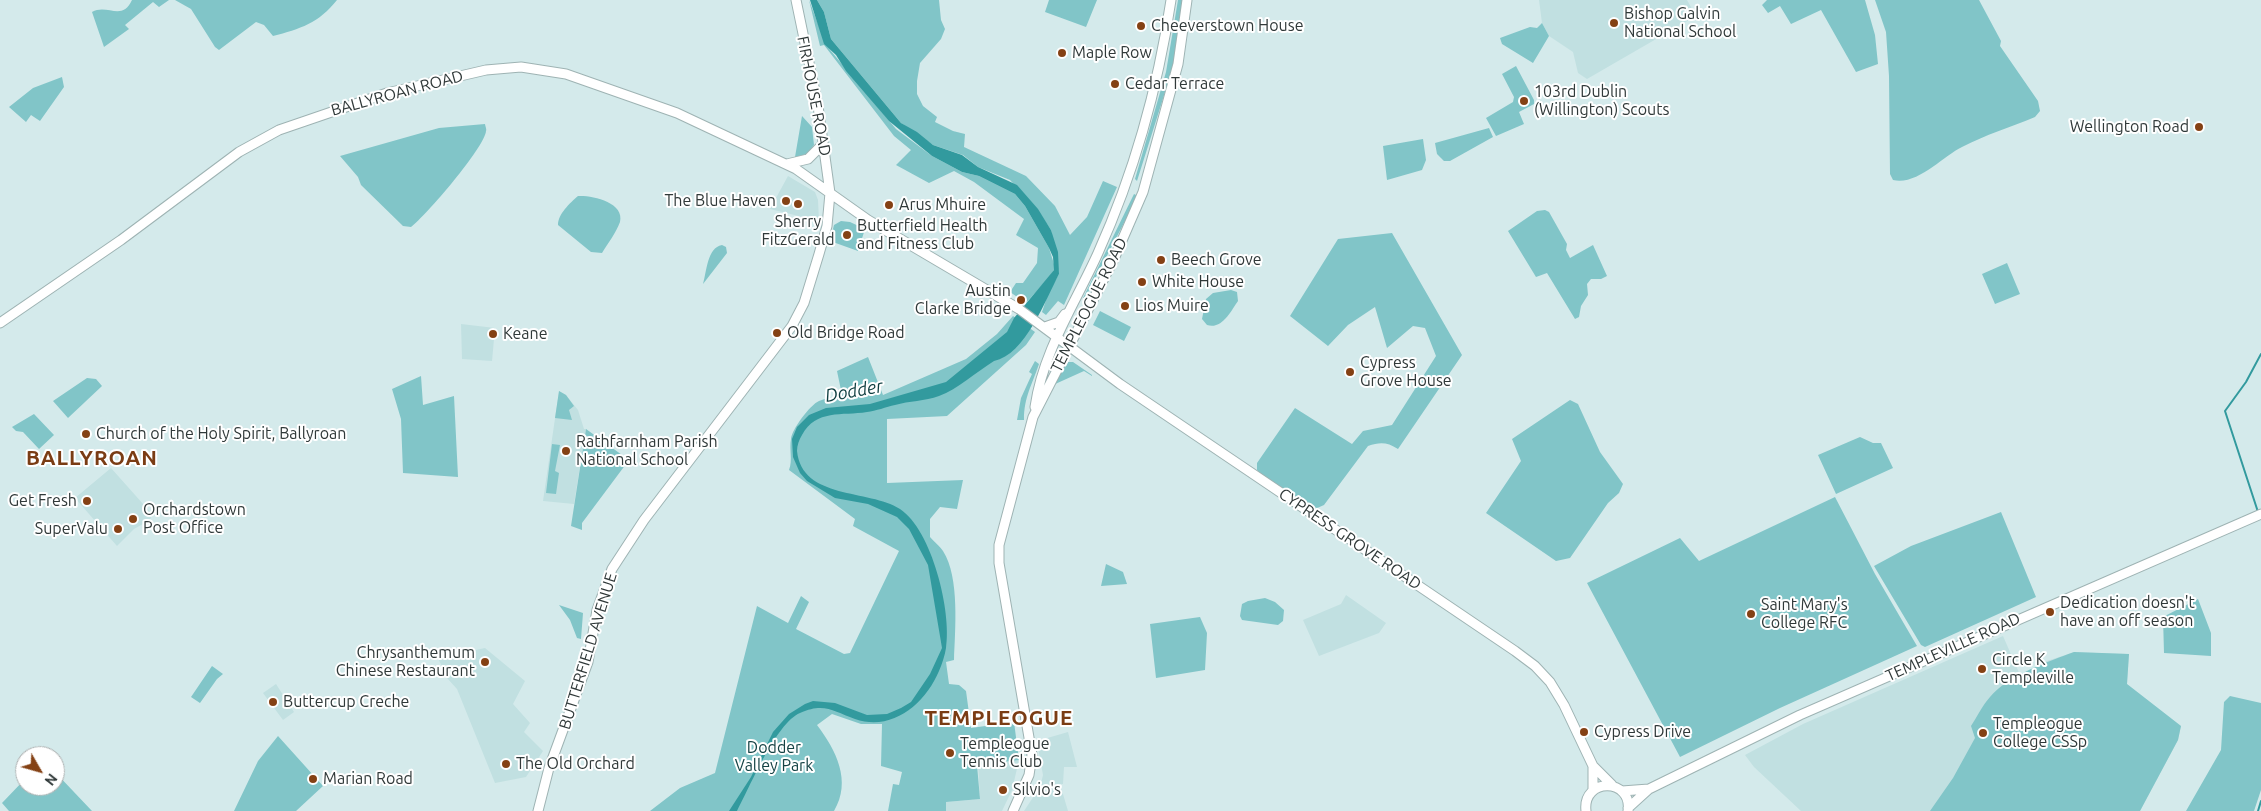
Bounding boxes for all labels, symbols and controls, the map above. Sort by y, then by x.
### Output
place label: Bishop Galvin National School [1624,4,1736,42]
place label: Cheeverstown House [1151,16,1303,36]
marker: Bishop Galvin National School [1608,17,1620,29]
marker: Cheeverstown House [1135,20,1147,32]
street label: FIRHOUSE ROAD [793,34,835,158]
place label: Maple Row [1072,43,1152,63]
marker: Maple Row [1056,47,1068,59]
street label: BALLYROAN ROAD [329,66,465,120]
place label: Cedar Terrace [1125,74,1224,94]
marker: Cedar Terrace [1109,78,1121,90]
place label: 103rd Dublin (Willington) Scouts [1534,82,1669,120]
marker: 103rd Dublin (Willington) Scouts [1518,95,1530,107]
place label: Wellington Road [2070,117,2189,137]
marker: Wellington Road [2193,121,2205,133]
place label: The Blue Haven [664,191,776,211]
marker: The Blue Haven [780,195,792,207]
place label: Arus Mhuire [899,195,986,215]
marker: Sherry FitzGerald [792,198,804,210]
marker: Arus Mhuire [883,199,895,211]
place label: Sherry FitzGerald [761,212,835,250]
place label: Butterfield Health and Fitness Club [857,216,988,254]
marker: Butterfield Health and Fitness Club [841,229,853,241]
street label: TEMPLEOGUE ROAD [1047,234,1131,376]
place label: Beech Grove [1171,250,1262,270]
marker: Beech Grove [1155,254,1167,266]
place label: White House [1152,272,1244,292]
marker: White House [1136,276,1148,288]
place label: Austin Clarke Bridge [915,281,1011,319]
marker: Austin Clarke Bridge [1015,294,1027,306]
place label: Lios Muire [1135,296,1209,316]
marker: Lios Muire [1119,300,1131,312]
place label: Old Bridge Road [787,323,905,343]
place label: Keane [503,324,548,344]
marker: Old Bridge Road [771,327,783,339]
marker: Keane [487,328,499,340]
place label: Cypress Grove House [1360,353,1452,391]
marker: Cypress Grove House [1344,366,1356,378]
water label: Dodder [823,375,885,407]
place label: Church of the Holy Spirit, Ballyroan [96,424,346,444]
marker: Church of the Holy Spirit, Ballyroan [80,428,92,440]
place label: Rathfarnham Parish National School [576,432,718,470]
district label: BALLYROAN [25,445,159,471]
marker: Rathfarnham Parish National School [560,445,572,457]
street label: CYPRESS GROVE ROAD [1275,484,1425,594]
place label: Get Fresh [9,491,77,511]
marker: Get Fresh [81,495,93,507]
place label: Orchardstown Post Office [143,500,246,538]
marker: Orchardstown Post Office [127,513,139,525]
place label: SuperValu [35,519,108,539]
marker: SuperValu [112,523,124,535]
street label: BUTTERFIELD AVENUE [555,570,621,732]
place label: Dedication doesn't have an off season [2060,593,2195,631]
place label: Saint Mary's College RFC [1761,595,1848,633]
marker: Dedication doesn't have an off season [2044,606,2056,618]
marker: Saint Mary's College RFC [1745,608,1757,620]
street label: TEMPLEVILLE ROAD [1883,609,2023,685]
place label: Chrysanthemum Chinese Restaurant [336,643,475,681]
place label: Circle K Templeville [1992,650,2074,688]
marker: Chrysanthemum Chinese Restaurant [479,656,491,668]
marker: Circle K Templeville [1976,663,1988,675]
place label: Buttercup Creche [283,692,409,712]
marker: Buttercup Creche [267,696,279,708]
district label: TEMPLEOGUE [923,705,1075,731]
place label: Templeogue College CSSp [1993,714,2087,752]
place label: Cypress Drive [1594,722,1691,742]
marker: Cypress Drive [1578,726,1590,738]
marker: Templeogue College CSSp [1977,727,1989,739]
place label: Templeogue Tennis Club [960,734,1050,772]
park label: Dodder Valley Park [735,738,813,776]
north arrow [15,746,65,796]
marker: Templeogue Tennis Club [944,747,956,759]
place label: The Old Orchard [516,754,635,774]
marker: The Old Orchard [500,758,512,770]
place label: Marian Road [323,769,413,789]
text: N [42,771,61,789]
marker: Marian Road [307,773,319,785]
place label: Silvio's [1013,780,1061,800]
marker: Silvio's [997,784,1009,796]

